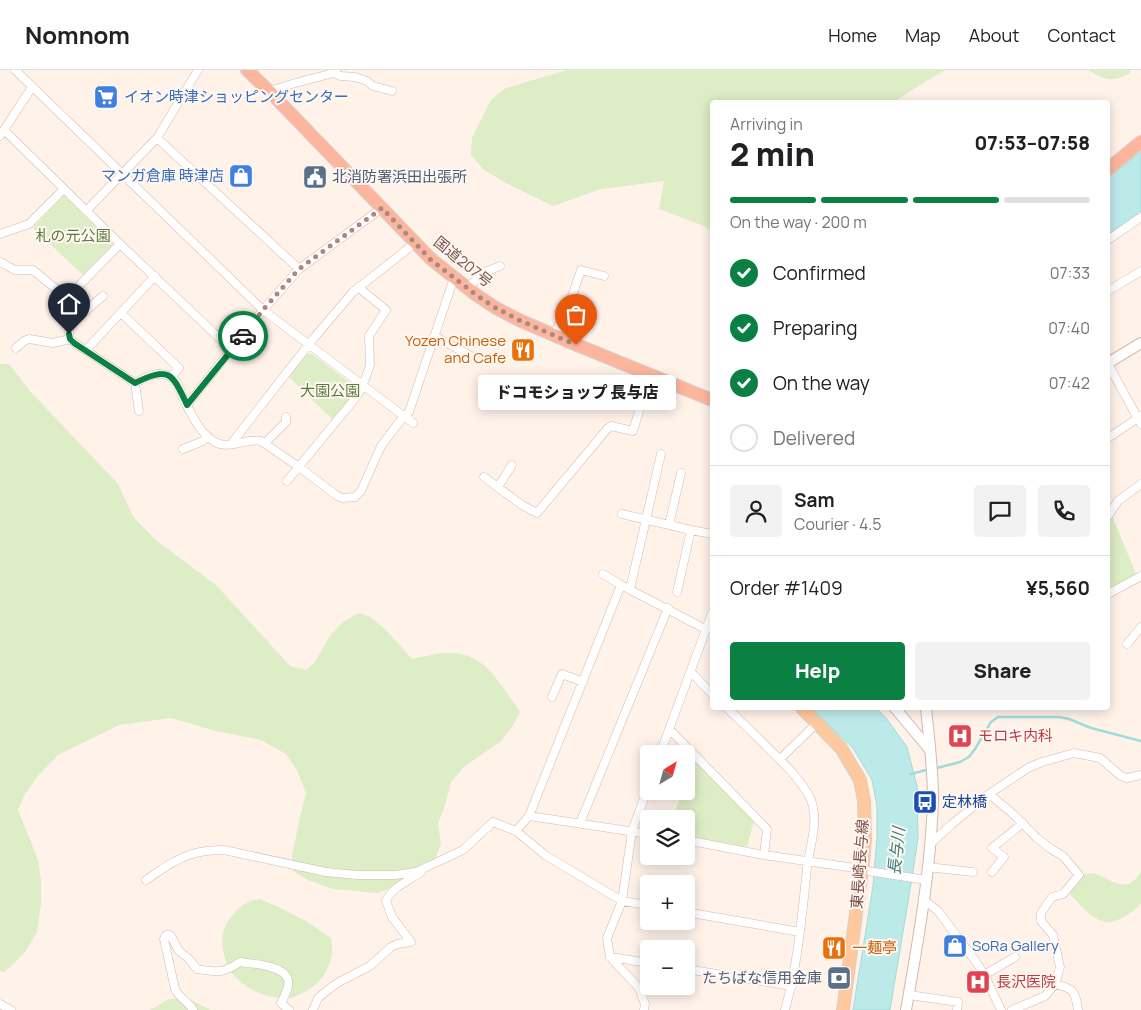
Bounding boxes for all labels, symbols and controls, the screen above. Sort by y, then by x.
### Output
text: Nomnom [25,18,130,51]
text: Home [828,23,877,47]
text: Map [905,23,941,47]
text: About [969,23,1019,47]
text: Contact [1047,23,1116,47]
supermarket icon: イオン時津ショッピングセンター [93,84,119,110]
place label: イオン時津ショッピングセンター [124,86,349,107]
text: Arriving in [730,113,803,135]
text: 07:53–07:58 [974,130,1090,156]
text: 2 min [730,132,815,176]
shop icon: マンガ倉庫 時津店 [228,163,254,189]
public building icon: 北消防署浜田出張所 [302,164,328,190]
place label: マンガ倉庫 時津店 [101,165,224,186]
place label: 北消防署浜田出張所 [332,166,467,187]
text: On the way · 200 m [730,211,867,233]
park label: 札の元公園 [35,225,111,246]
street label: 国道207号 [429,231,497,292]
icon: check [730,259,758,287]
text: Confirmed [773,260,866,286]
text: 07:33 [1050,262,1090,284]
pin [48,283,90,334]
icon: home [55,290,83,318]
pin [555,294,597,345]
icon: bag [562,301,590,329]
courier [218,311,268,361]
icon: check [730,314,758,342]
text: Preparing [773,315,858,341]
text: 07:40 [1048,317,1090,339]
icon: car [229,322,257,350]
place label: Yozen Chinese and Cafe [405,330,506,368]
restaurant icon: Yozen Chinese and Cafe [510,337,536,363]
icon: check [730,369,758,397]
text: On the way [773,370,870,396]
text: 07:42 [1049,372,1090,394]
callout: ドコモショップ 長与店 [477,375,675,410]
park label: 大園公園 [300,380,360,401]
text: ドコモショップ 長与店 [495,381,659,403]
text: Delivered [773,425,855,451]
button: person [730,485,782,537]
button: chat [974,485,1026,537]
button: phone [1038,485,1090,537]
text: Sam [794,487,835,513]
text: Courier · 4.5 [794,513,881,535]
text: Order #1409 [730,575,843,601]
text: ¥5,560 [1026,575,1090,601]
button: Help [730,642,905,700]
button: Share [915,642,1090,700]
hospital icon: モロキ内科 [947,723,973,749]
place label: モロキ内科 [978,725,1053,746]
north arrow [640,745,695,800]
map controls [640,745,695,995]
bus stop icon: 定林橋 [912,789,938,815]
place label: 定林橋 [942,791,987,812]
button: layers [640,810,695,865]
street label: 東長崎長与線 [846,818,873,910]
water label: 長与川 [883,824,910,876]
button: + [640,875,695,930]
shop icon: SoRa Gallery [942,933,968,959]
restaurant icon: 一麺亭 [821,935,847,961]
place label: SoRa Gallery [972,935,1059,956]
place label: 一麺亭 [852,937,897,958]
button: − [640,940,695,995]
bank icon: たちばな信用金庫 [826,965,852,991]
place label: たちばな信用金庫 [702,967,822,988]
hospital icon: 長沢医院 [965,969,991,995]
place label: 長沢医院 [996,971,1056,992]

